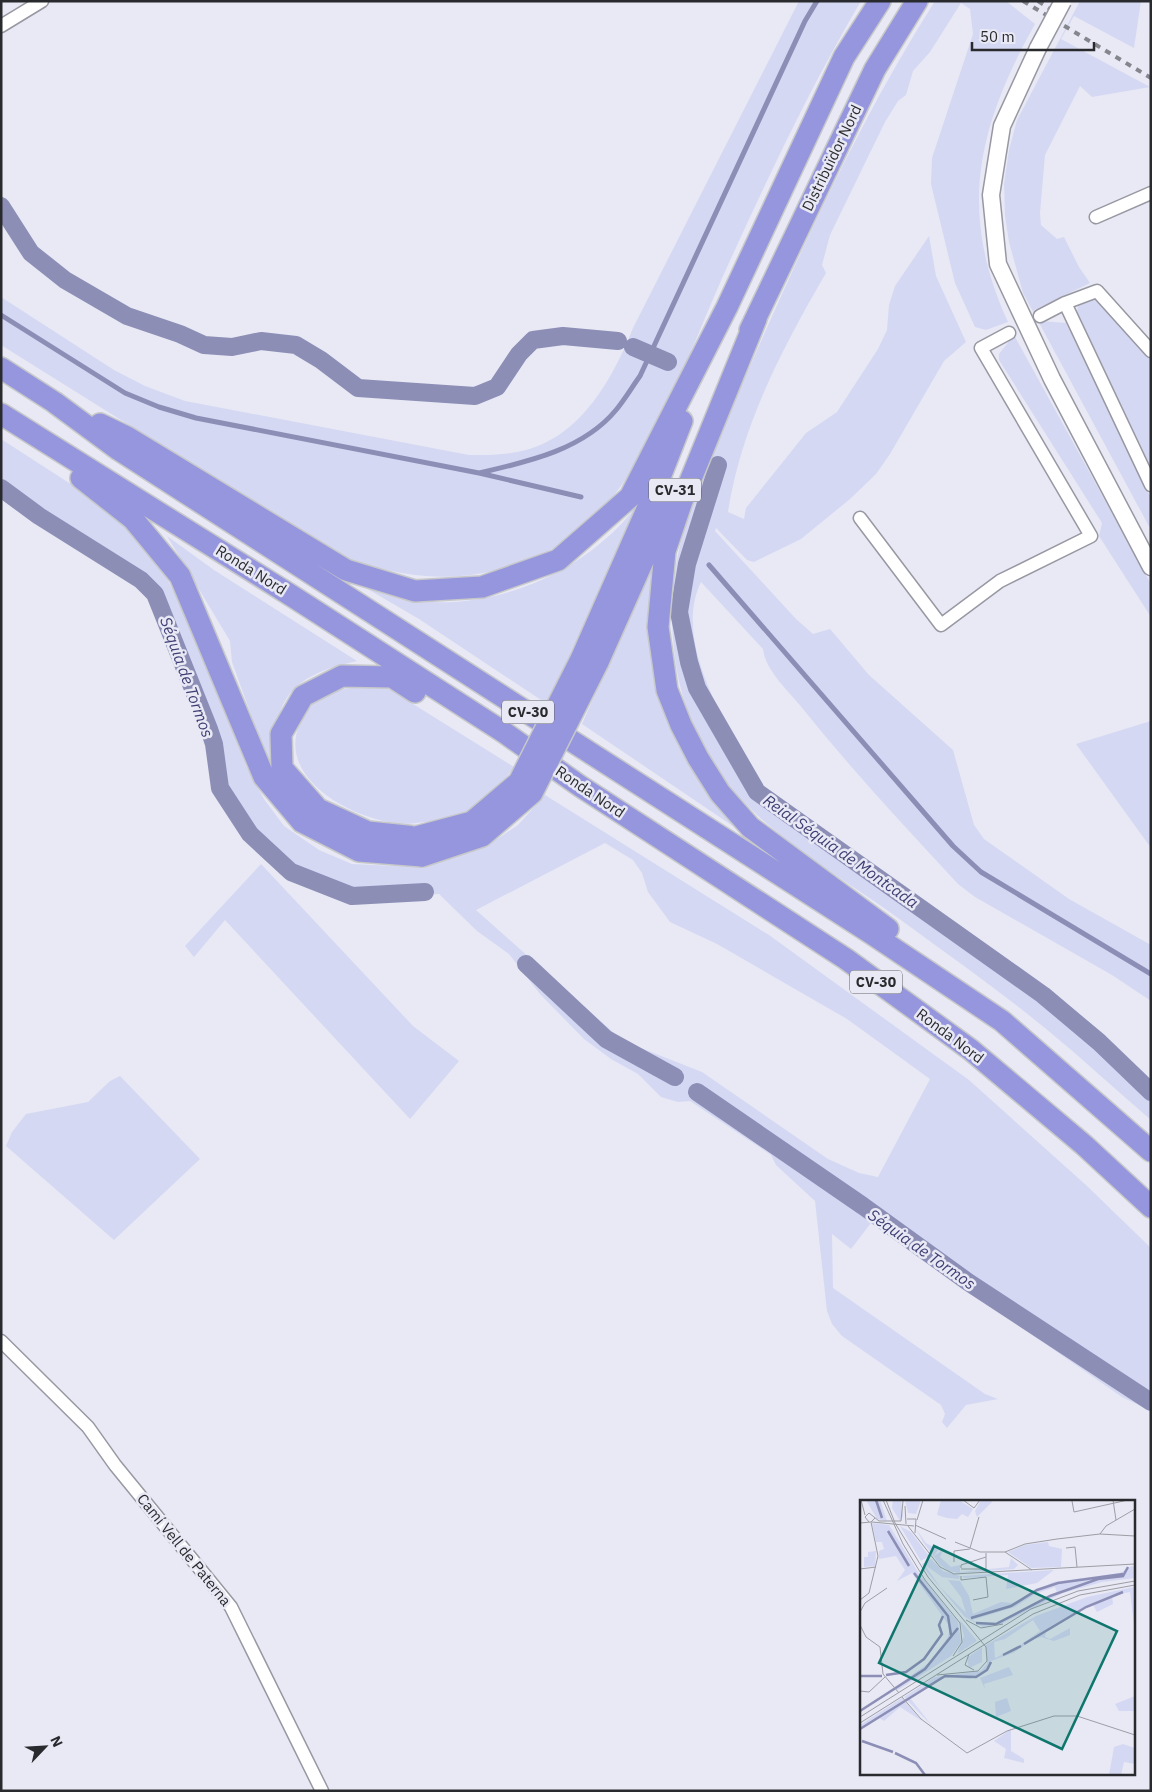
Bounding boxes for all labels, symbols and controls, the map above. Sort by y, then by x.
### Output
scale bar [972,20,1094,52]
text: 50 m [980,27,1015,46]
street label: Distribuïdor Nord [798,102,865,214]
road number: CV-31 [649,478,701,502]
street label: Ronda Nord [212,540,290,599]
water label: Séquia de Tormos [156,614,218,740]
road number: CV-30 [502,700,554,724]
street label: Ronda Nord [552,761,629,822]
water label: Reial Séquia de Montcada [760,790,922,912]
road number: CV-30 [850,970,902,994]
street label: Ronda Nord [913,1004,988,1067]
water label: Séquia de Tormos [864,1205,980,1293]
street label: Camí Vell de Paterna [133,1490,236,1610]
inset map [860,1500,1134,1774]
north arrow [20,1722,70,1772]
text: N [46,1733,67,1750]

